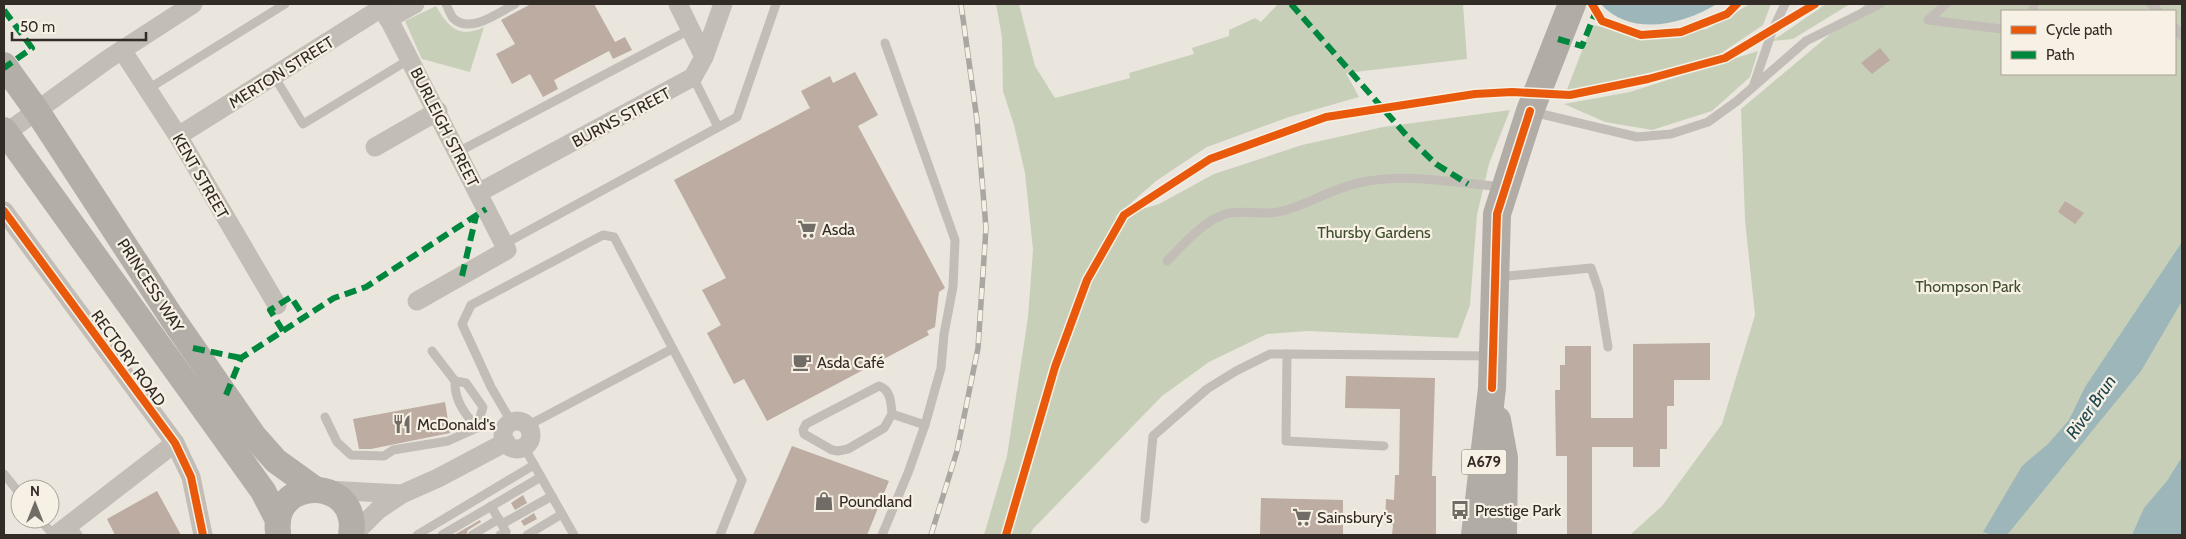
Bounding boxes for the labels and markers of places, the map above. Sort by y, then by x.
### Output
supermarket icon: Asda [796,218,818,240]
place label: Asda [822,220,855,239]
cafe icon: Asda Café [791,351,813,373]
place label: Asda Café [817,353,884,372]
restaurant icon: McDonald's [391,413,413,435]
place label: McDonald's [417,415,496,434]
shop icon: Poundland [813,490,835,512]
place label: Poundland [839,492,912,511]
bus stop icon: Prestige Park [1449,499,1471,521]
place label: Prestige Park [1475,501,1562,520]
supermarket icon: Sainsbury's [1291,506,1313,528]
place label: Sainsbury's [1317,508,1393,527]

